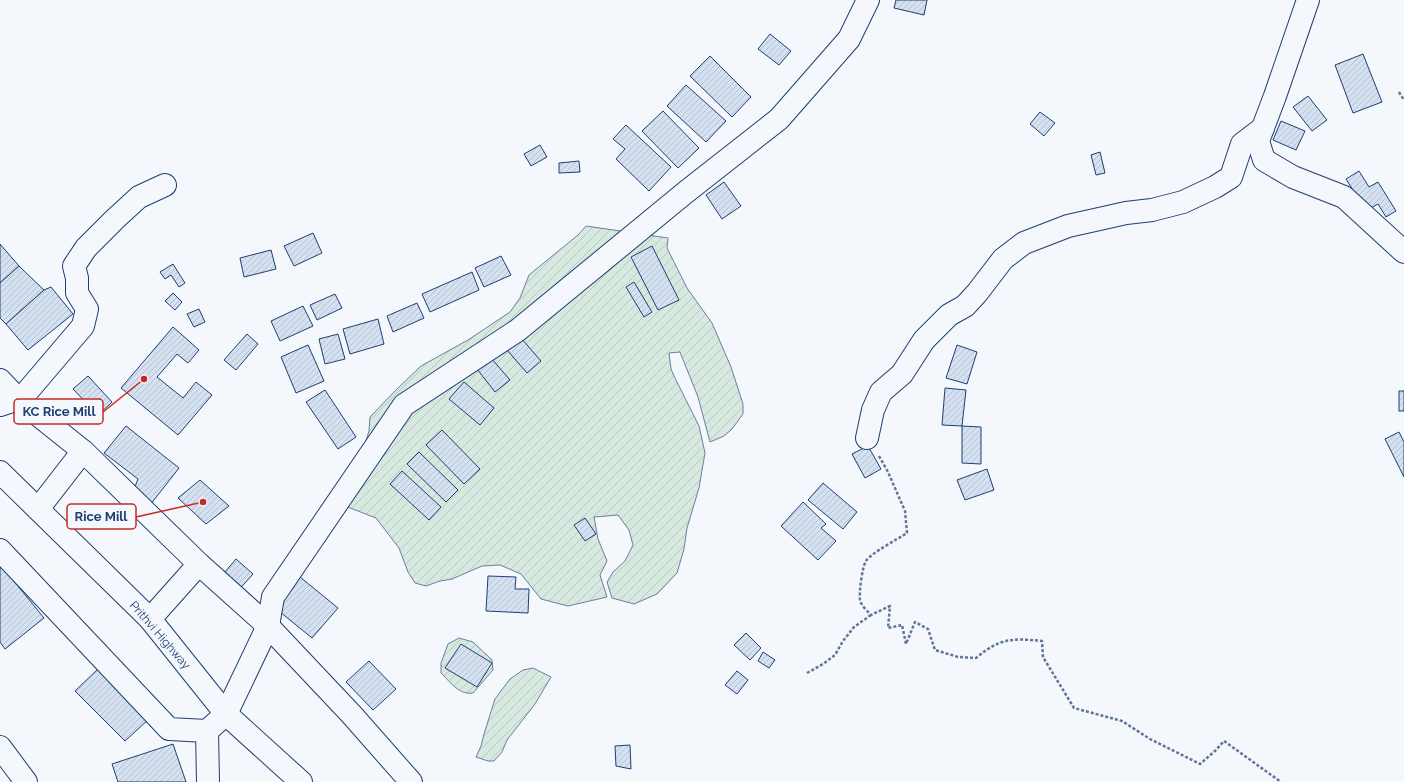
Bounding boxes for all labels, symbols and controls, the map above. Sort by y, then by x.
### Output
callout: KC Rice Mill [14,399,103,424]
text: KC Rice Mill [22,404,96,419]
callout: Rice Mill [67,504,136,529]
text: Rice Mill [75,509,128,524]
street label: Prithvi Highway [127,598,194,672]

